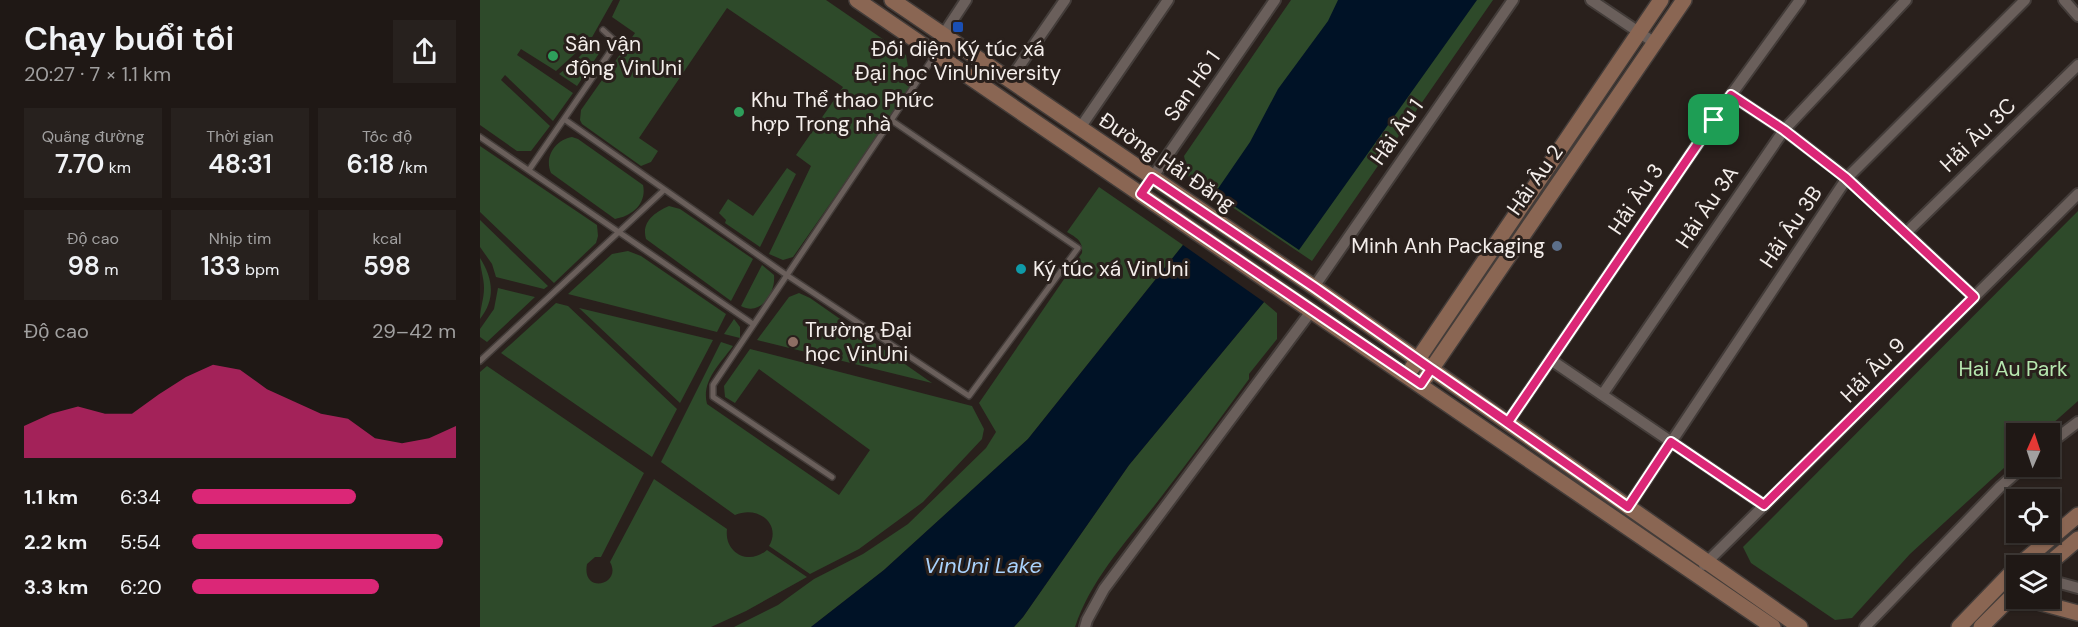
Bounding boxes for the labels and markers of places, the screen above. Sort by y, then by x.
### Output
marker: Đối diện Ký túc xá Đại học VinUniversity [951,20,965,34]
place label: Sân vận động VinUni [565,30,682,82]
place label: Đối diện Ký túc xá Đại học VinUniversity [855,35,1061,87]
marker: Sân vận động VinUni [546,49,560,63]
place label: Khu Thể thao Phức hợp Trong nhà [751,86,934,138]
pin [1688,94,1739,145]
marker: Khu Thể thao Phức hợp Trong nhà [732,105,746,119]
place label: Minh Anh Packaging [1351,232,1545,260]
marker: Minh Anh Packaging [1550,239,1564,253]
place label: Ký túc xá VinUni [1033,255,1189,283]
marker: Ký túc xá VinUni [1014,262,1028,276]
place label: Trường Đại học VinUni [805,316,912,368]
marker: Trường Đại học VinUni [786,335,800,349]

